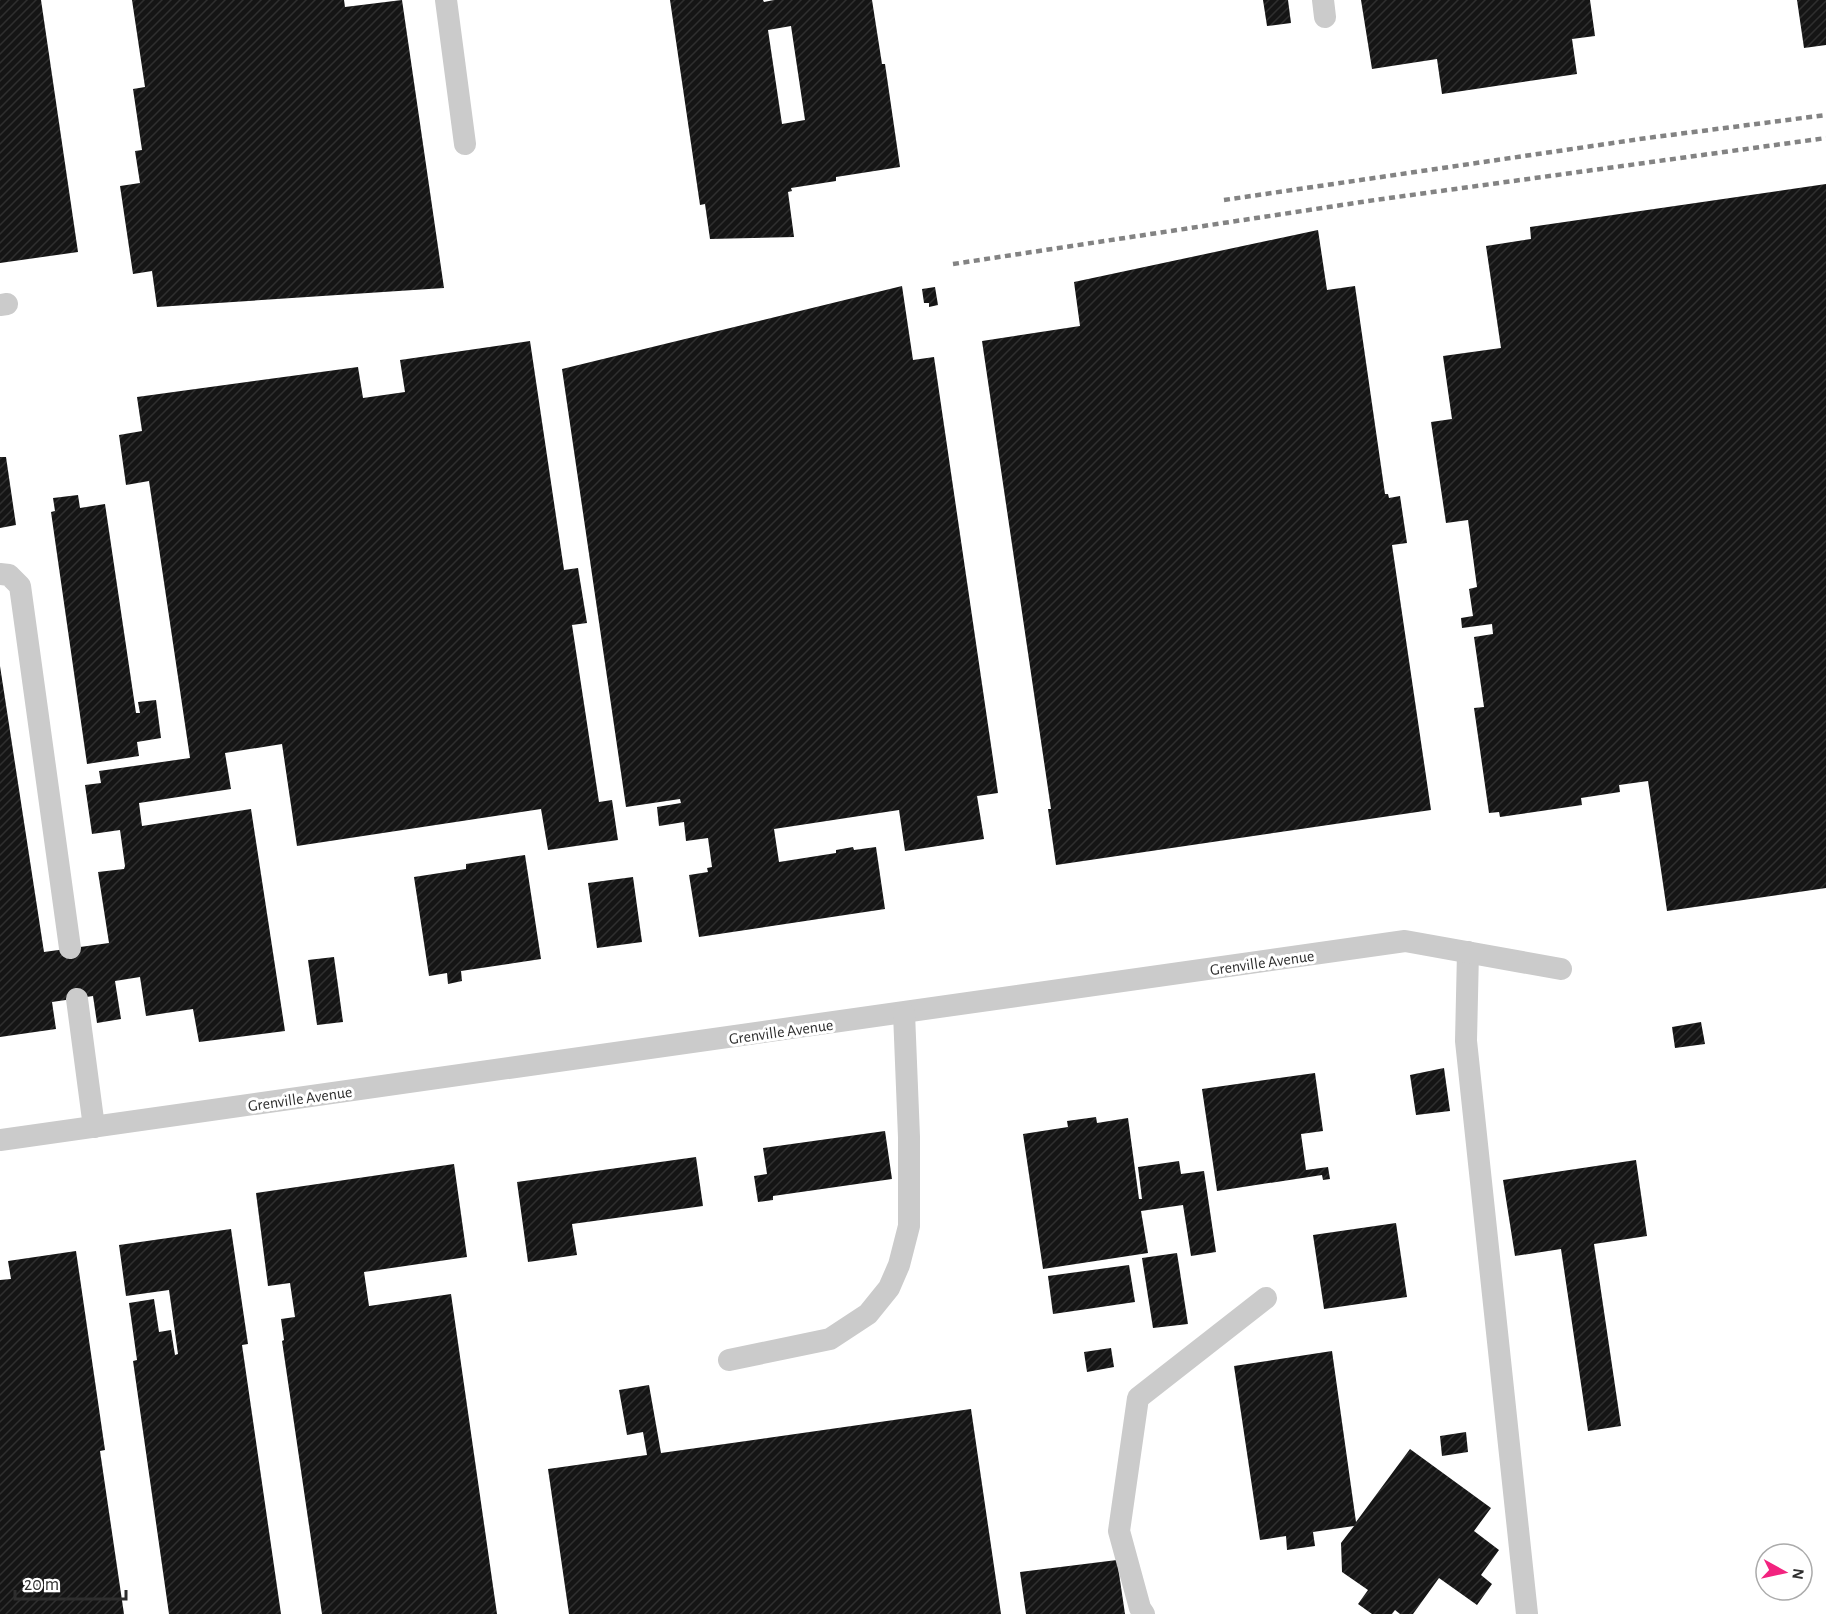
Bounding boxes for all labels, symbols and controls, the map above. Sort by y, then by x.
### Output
street label: Grenville Avenue [1209,948,1315,978]
street label: Grenville Avenue [728,1017,834,1047]
street label: Grenville Avenue [247,1084,353,1114]
north arrow [1754,1542,1814,1602]
scale bar [15,1563,126,1601]
text: N [1789,1567,1807,1581]
text: 20 m [24,1576,59,1594]

